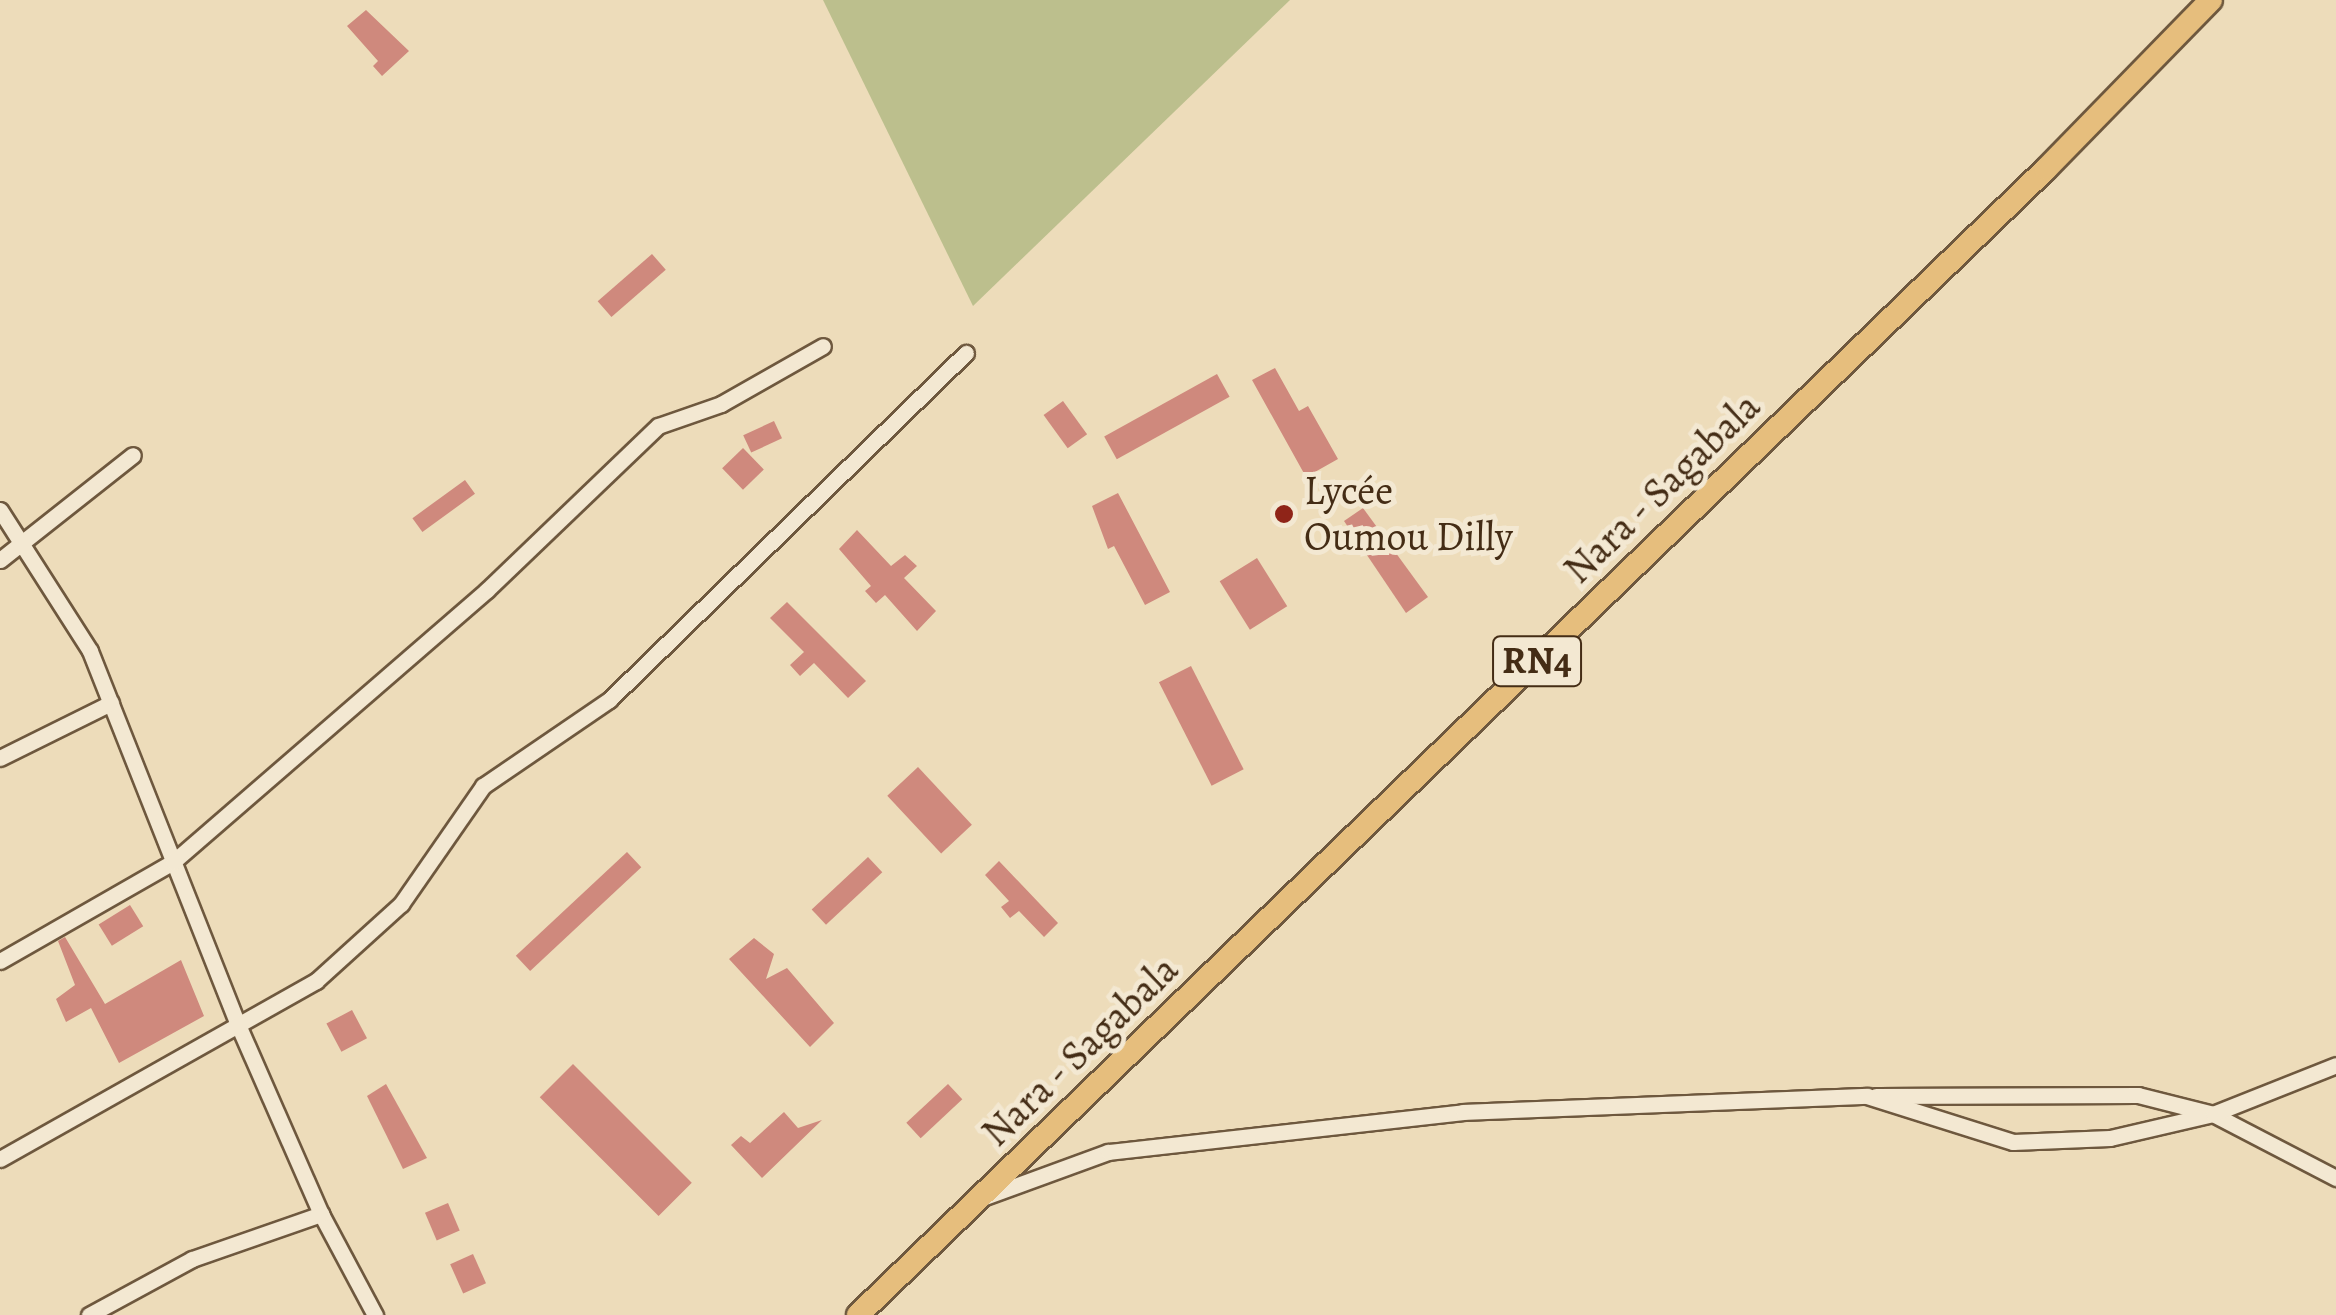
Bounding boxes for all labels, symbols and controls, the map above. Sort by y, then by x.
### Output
street label: Nara - Sagabala [1553,382,1771,594]
place label: Lycée Oumou Dilly [1304,467,1513,561]
marker: Lycée Oumou Dilly [1273,503,1295,525]
road number: RN4 [1492,628,1582,694]
street label: Nara - Sagabala [971,945,1189,1157]

